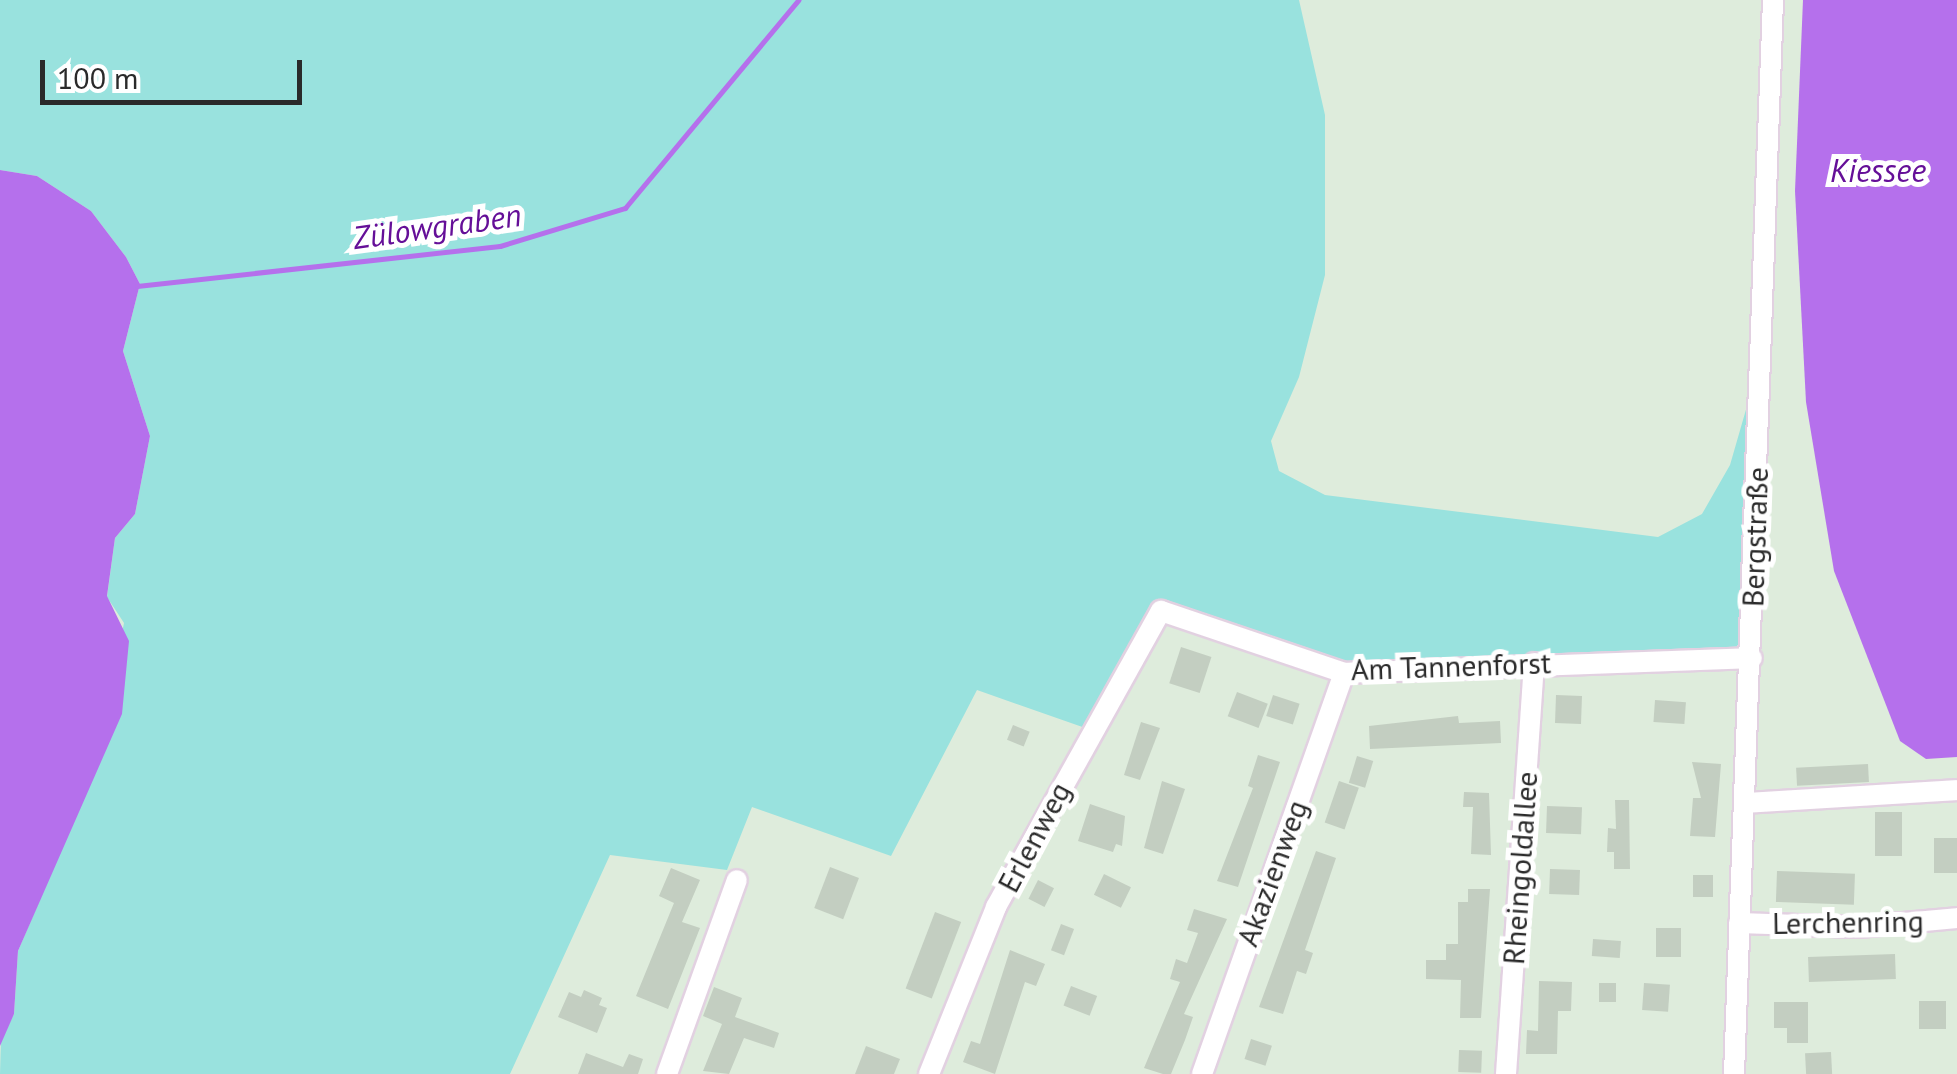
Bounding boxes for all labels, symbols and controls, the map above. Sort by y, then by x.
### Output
scale bar [45,40,308,102]
text: 100 m [57,58,138,97]
water label: Kiessee [1830,151,1926,189]
water label: Zülowgraben [350,195,524,257]
street label: Bergstraße [1735,466,1775,608]
street label: Am Tannenforst [1350,645,1552,687]
street label: Rheingoldallee [1495,770,1545,966]
street label: Erlenweg [990,776,1078,898]
street label: Akazienweg [1229,795,1315,951]
street label: Lerchenring [1772,903,1924,941]

